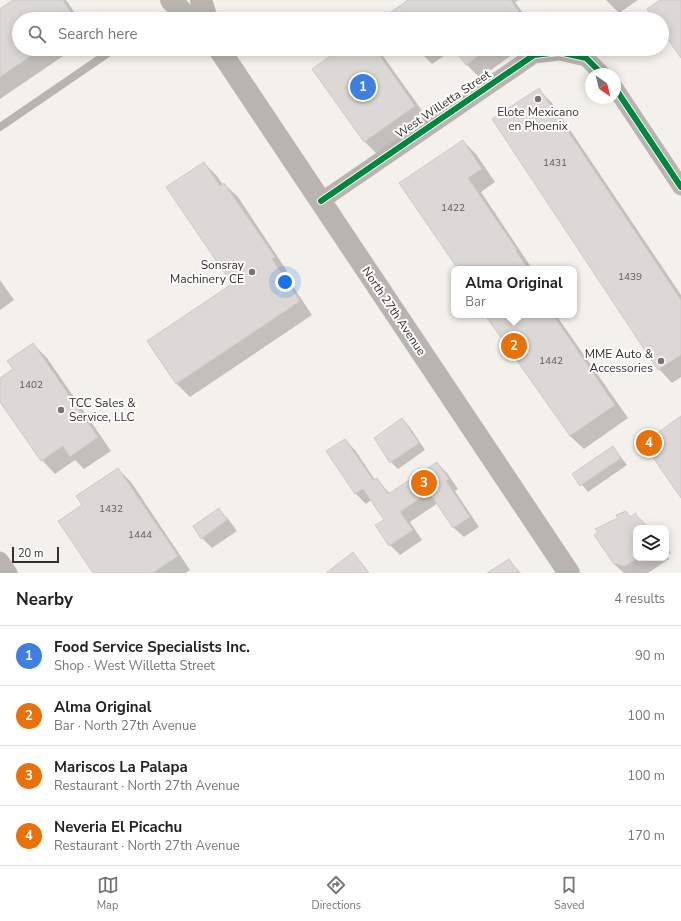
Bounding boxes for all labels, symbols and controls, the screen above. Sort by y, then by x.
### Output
search box [12,12,669,56]
icon: search [26,23,48,45]
text: Search here [58,24,138,44]
street label: West Willetta Street [392,66,494,142]
north arrow [585,68,621,104]
pin: 1 [350,72,376,102]
marker: Elote Mexicano en Phoenix [533,94,543,104]
place label: Elote Mexicano en Phoenix [497,104,579,134]
house number: 1431 [543,156,567,170]
house number: 1422 [441,201,465,215]
place label: Sonsray Machinery CE [170,257,245,287]
street label: North 27th Avenue [358,264,430,358]
popup [451,266,577,318]
marker: Sonsray Machinery CE [247,267,257,277]
house number: 1439 [618,270,642,284]
your location [275,272,295,292]
text: Alma Original [465,273,563,293]
text: Bar [465,293,486,311]
pin: 2 [501,331,527,361]
place label: MME Auto & Accessories [585,346,654,376]
house number: 1442 [539,354,563,368]
marker: MME Auto & Accessories [656,356,666,366]
house number: 1402 [19,378,43,392]
place label: TCC Sales & Service, LLC [69,395,136,425]
marker: TCC Sales & Service, LLC [56,405,66,415]
pin: 4 [636,428,662,458]
pin: 3 [411,468,437,498]
house number: 1432 [99,502,123,516]
map controls [633,525,669,561]
button: layers [633,525,669,561]
house number: 1444 [128,528,152,542]
scale bar [12,545,59,564]
text: 20 m [18,546,43,561]
text: Nearby [16,588,73,611]
text: 4 results [614,590,665,608]
text: Food Service Specialists Inc. [54,637,250,657]
text: 1 [25,647,33,665]
text: 90 m [635,647,665,665]
text: Shop · West Willetta Street [54,657,215,675]
text: Alma Original [54,697,152,717]
text: 2 [25,707,33,725]
text: 100 m [627,707,665,725]
text: Bar · North 27th Avenue [54,717,196,735]
text: Mariscos La Palapa [54,757,188,777]
text: 3 [25,767,33,785]
text: 100 m [627,767,665,785]
text: Restaurant · North 27th Avenue [54,777,240,795]
text: Neveria El Picachu [54,817,182,837]
text: 4 [25,827,33,845]
text: 170 m [627,827,665,845]
text: Restaurant · North 27th Avenue [54,837,240,855]
tab: Map [97,874,119,913]
tab: Directions [312,874,361,913]
tab: Saved [554,874,584,913]

